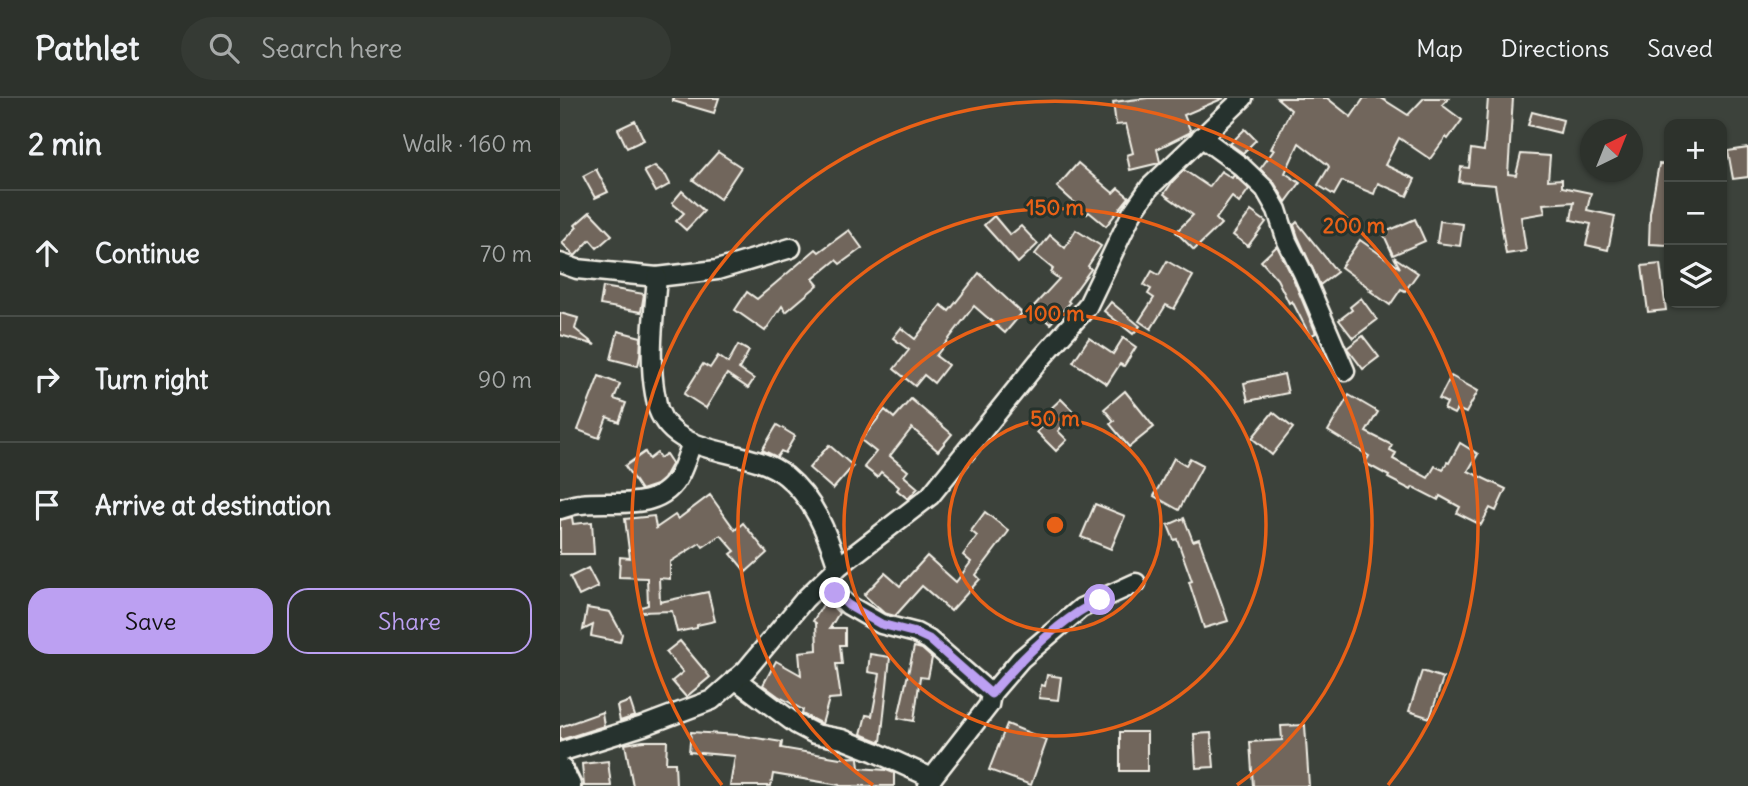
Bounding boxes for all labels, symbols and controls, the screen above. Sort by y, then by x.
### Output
search box [181,17,671,80]
text: Pathlet [35,27,139,69]
icon: search [205,29,243,67]
text: Search here [261,32,402,65]
text: Map [1416,33,1463,63]
text: Directions [1501,33,1609,63]
text: Saved [1647,33,1713,63]
north arrow [1580,119,1643,182]
map controls [1664,119,1727,308]
button: + [1664,119,1727,182]
text: 2 min [28,125,102,163]
text: Walk · 160 m [403,129,532,158]
button: − [1664,182,1727,245]
text: 150 m [1026,194,1084,221]
text: 200 m [1323,212,1386,239]
icon: ahead [28,234,66,272]
text: Continue [95,237,200,270]
text: 70 m [480,239,532,268]
button: layers [1664,245,1727,308]
text: 100 m [1025,300,1085,327]
icon: right [28,360,66,398]
text: Turn right [95,363,208,396]
text: 90 m [478,365,532,394]
text: 50 m [1030,405,1080,432]
icon: arrive [28,486,66,524]
text: Arrive at destination [95,489,331,522]
centre of rings [1043,513,1067,537]
route end [819,577,850,608]
route start [1084,584,1115,615]
button: Save [28,588,273,654]
button: Share [287,588,532,654]

